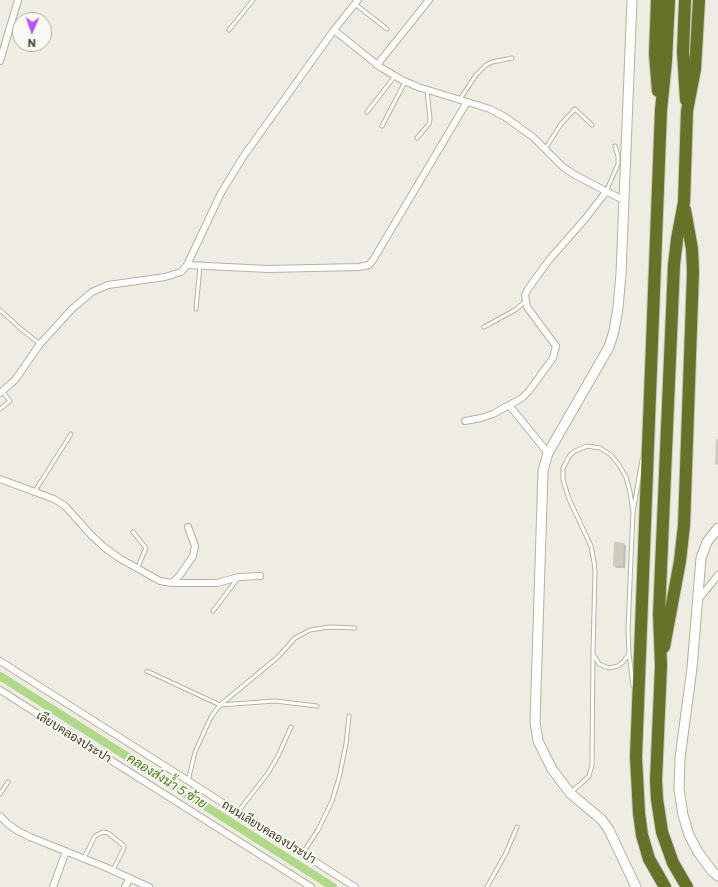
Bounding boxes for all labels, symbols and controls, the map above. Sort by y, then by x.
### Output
north arrow [12,12,52,52]
text: N [27,37,36,50]
street label: เลียบคลองประปา [34,708,114,766]
water label: คลองส่งน้ำ 5 ซ้าย [124,750,210,812]
street label: ถนนเลียบคลองประปา [219,797,319,867]

